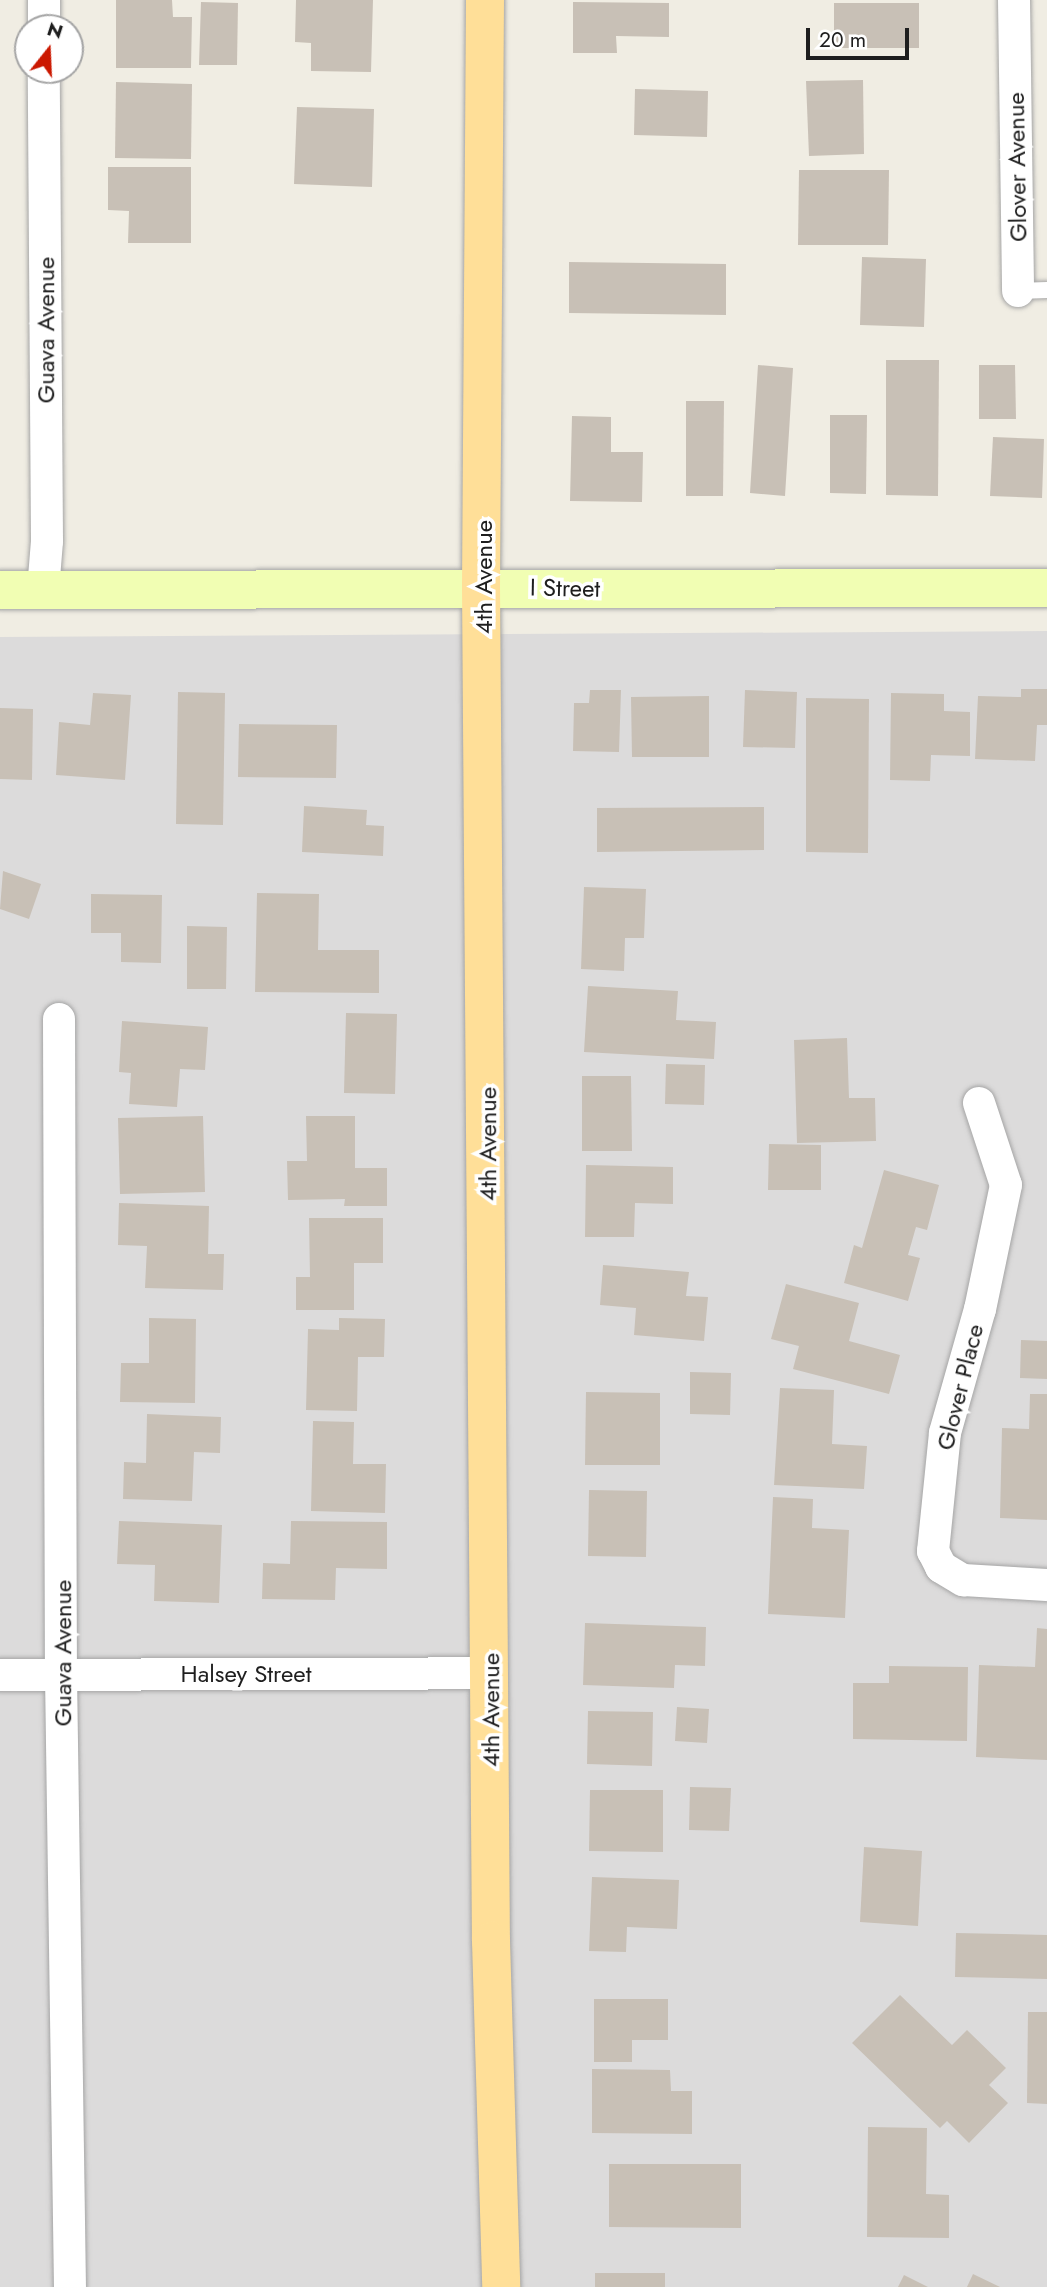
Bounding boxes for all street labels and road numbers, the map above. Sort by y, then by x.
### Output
street label: Glover Avenue [1001,92,1033,242]
street label: Guava Avenue [32,257,60,403]
street label: 4th Avenue [470,520,498,634]
street label: I Street [530,573,600,603]
street label: 4th Avenue [474,1087,502,1201]
street label: Glover Place [930,1321,990,1453]
street label: Guava Avenue [49,1580,77,1726]
street label: 4th Avenue [477,1653,505,1767]
street label: Halsey Street [181,1660,311,1688]

